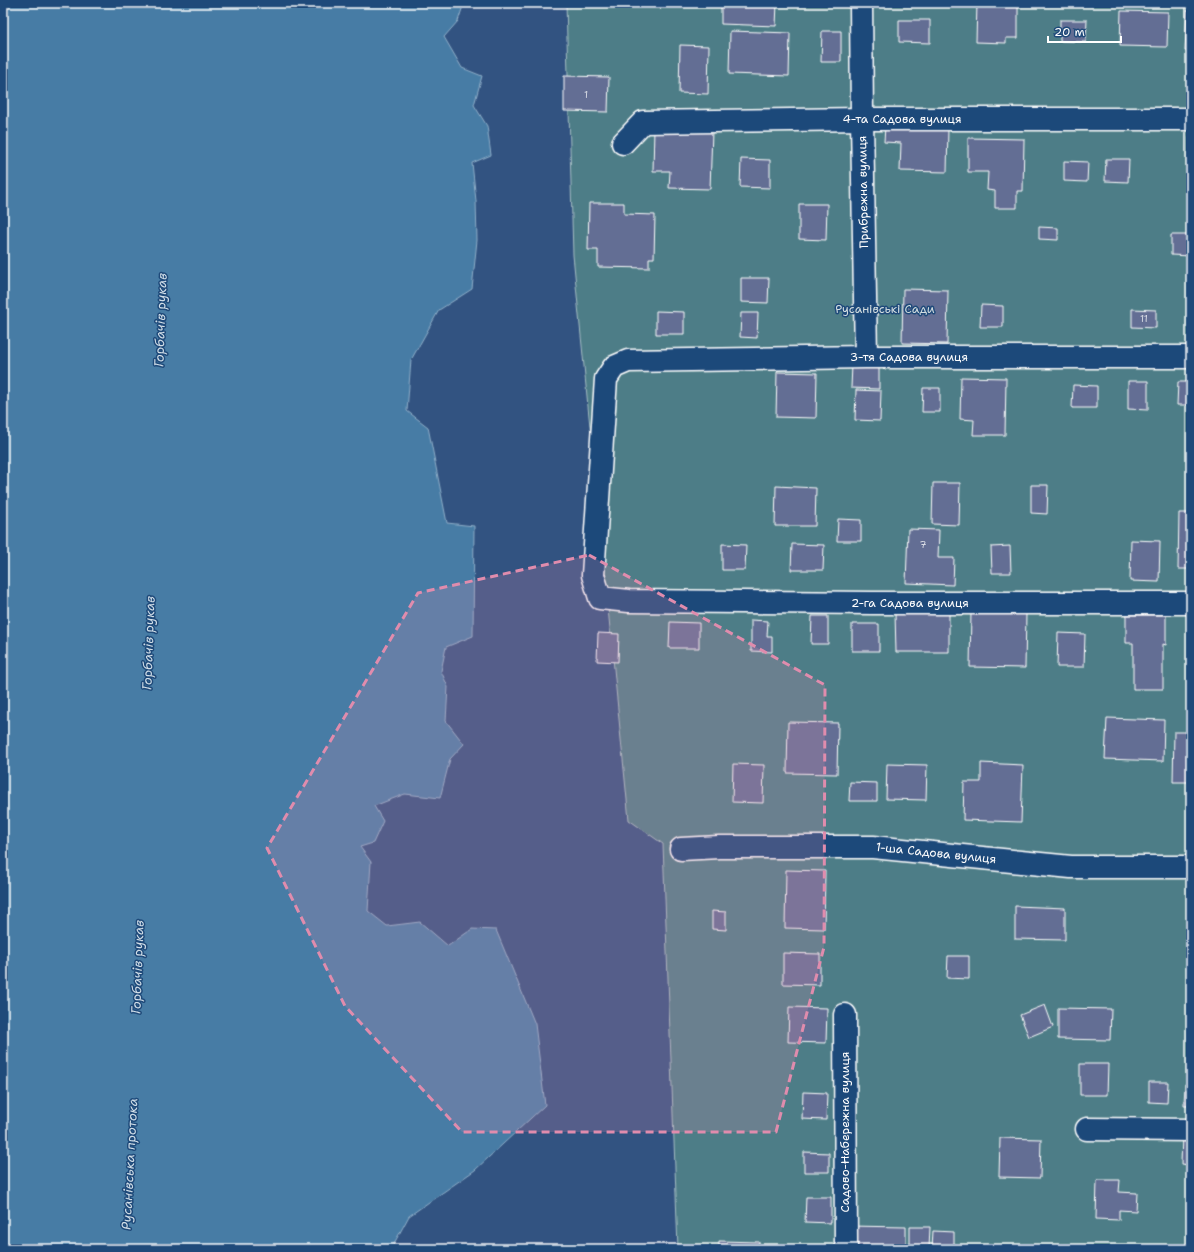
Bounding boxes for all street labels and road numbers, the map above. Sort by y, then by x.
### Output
street label: 4-та Садова вулиця [842,111,962,127]
street label: Прибрежна вулиця [854,136,872,248]
street label: 3-тя Садова вулиця [850,349,968,365]
street label: 2-га Садова вулиця [851,595,969,611]
street label: 1-ша Садова вулиця [875,839,997,867]
street label: Садово-Набережна вулиця [837,1052,853,1212]

